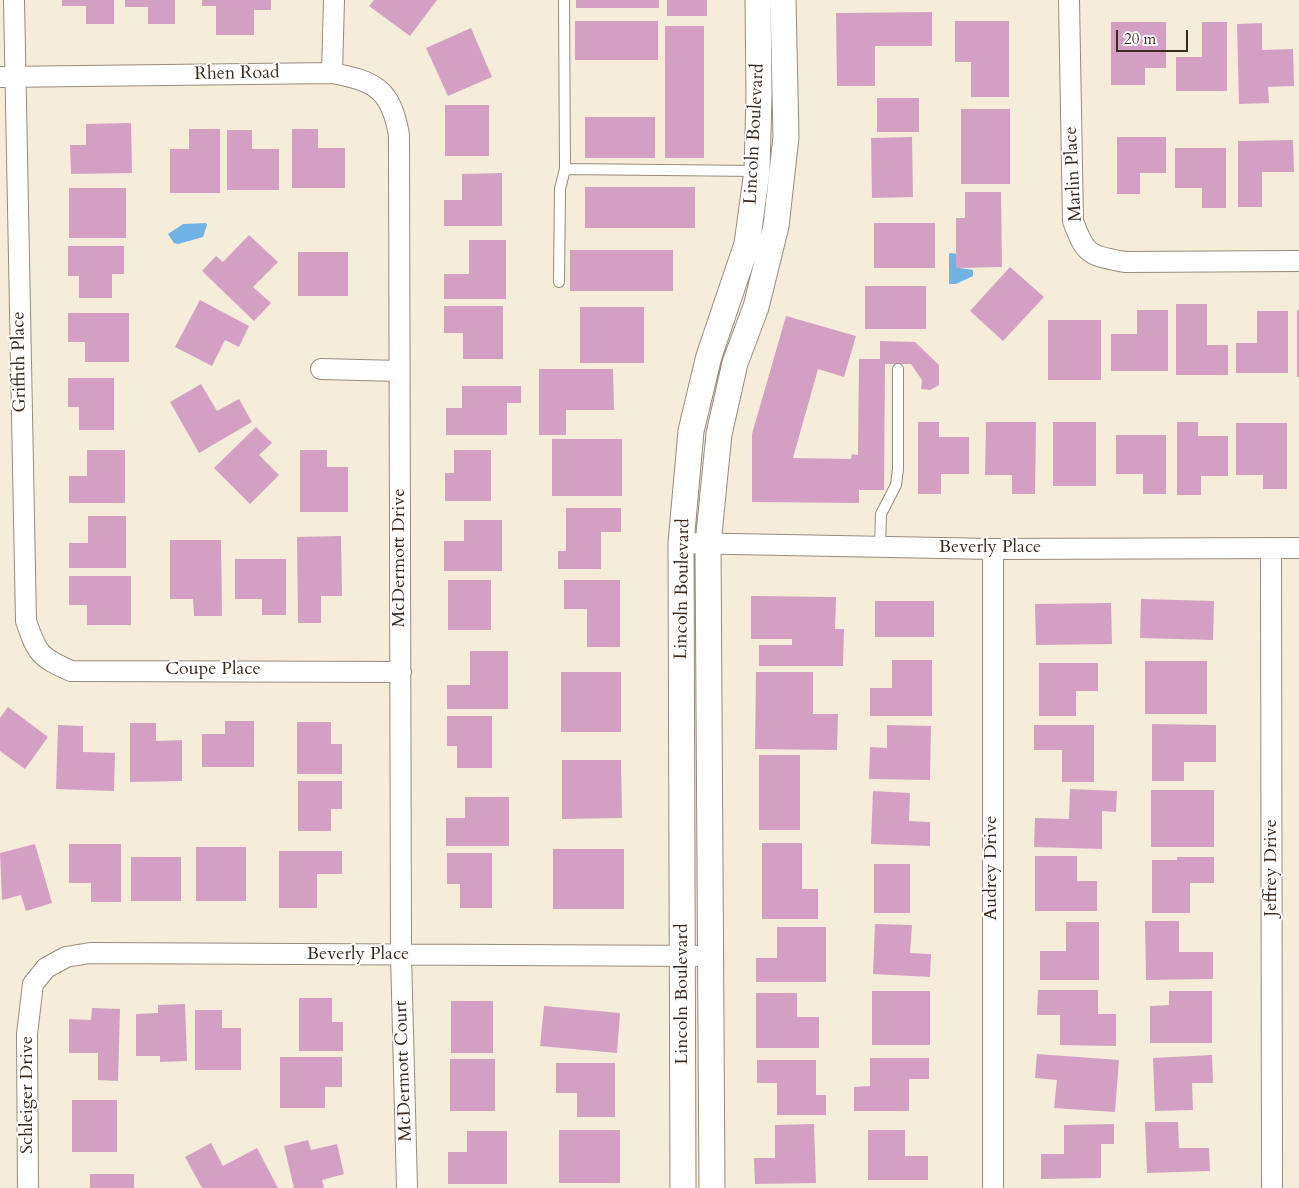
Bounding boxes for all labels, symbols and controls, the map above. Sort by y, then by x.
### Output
scale bar [1119,20,1192,52]
text: 20 m [1124,29,1156,49]
street label: Rhen Road [194,62,280,86]
street label: Lincoln Boulevard [741,63,769,205]
street label: Marlin Place [1061,126,1087,222]
street label: Griffith Place [8,311,32,413]
street label: McDermott Drive [389,488,411,628]
street label: Lincoln Boulevard [671,518,695,660]
street label: Beverly Place [939,537,1041,559]
street label: Coupe Place [165,659,261,681]
street label: Audrey Drive [981,816,1003,920]
street label: Jeffrey Drive [1261,819,1283,917]
street label: Lincoln Boulevard [672,923,694,1065]
street label: Beverly Place [307,944,409,966]
street label: McDermott Court [391,1000,417,1142]
street label: Schleiger Drive [17,1036,39,1154]

